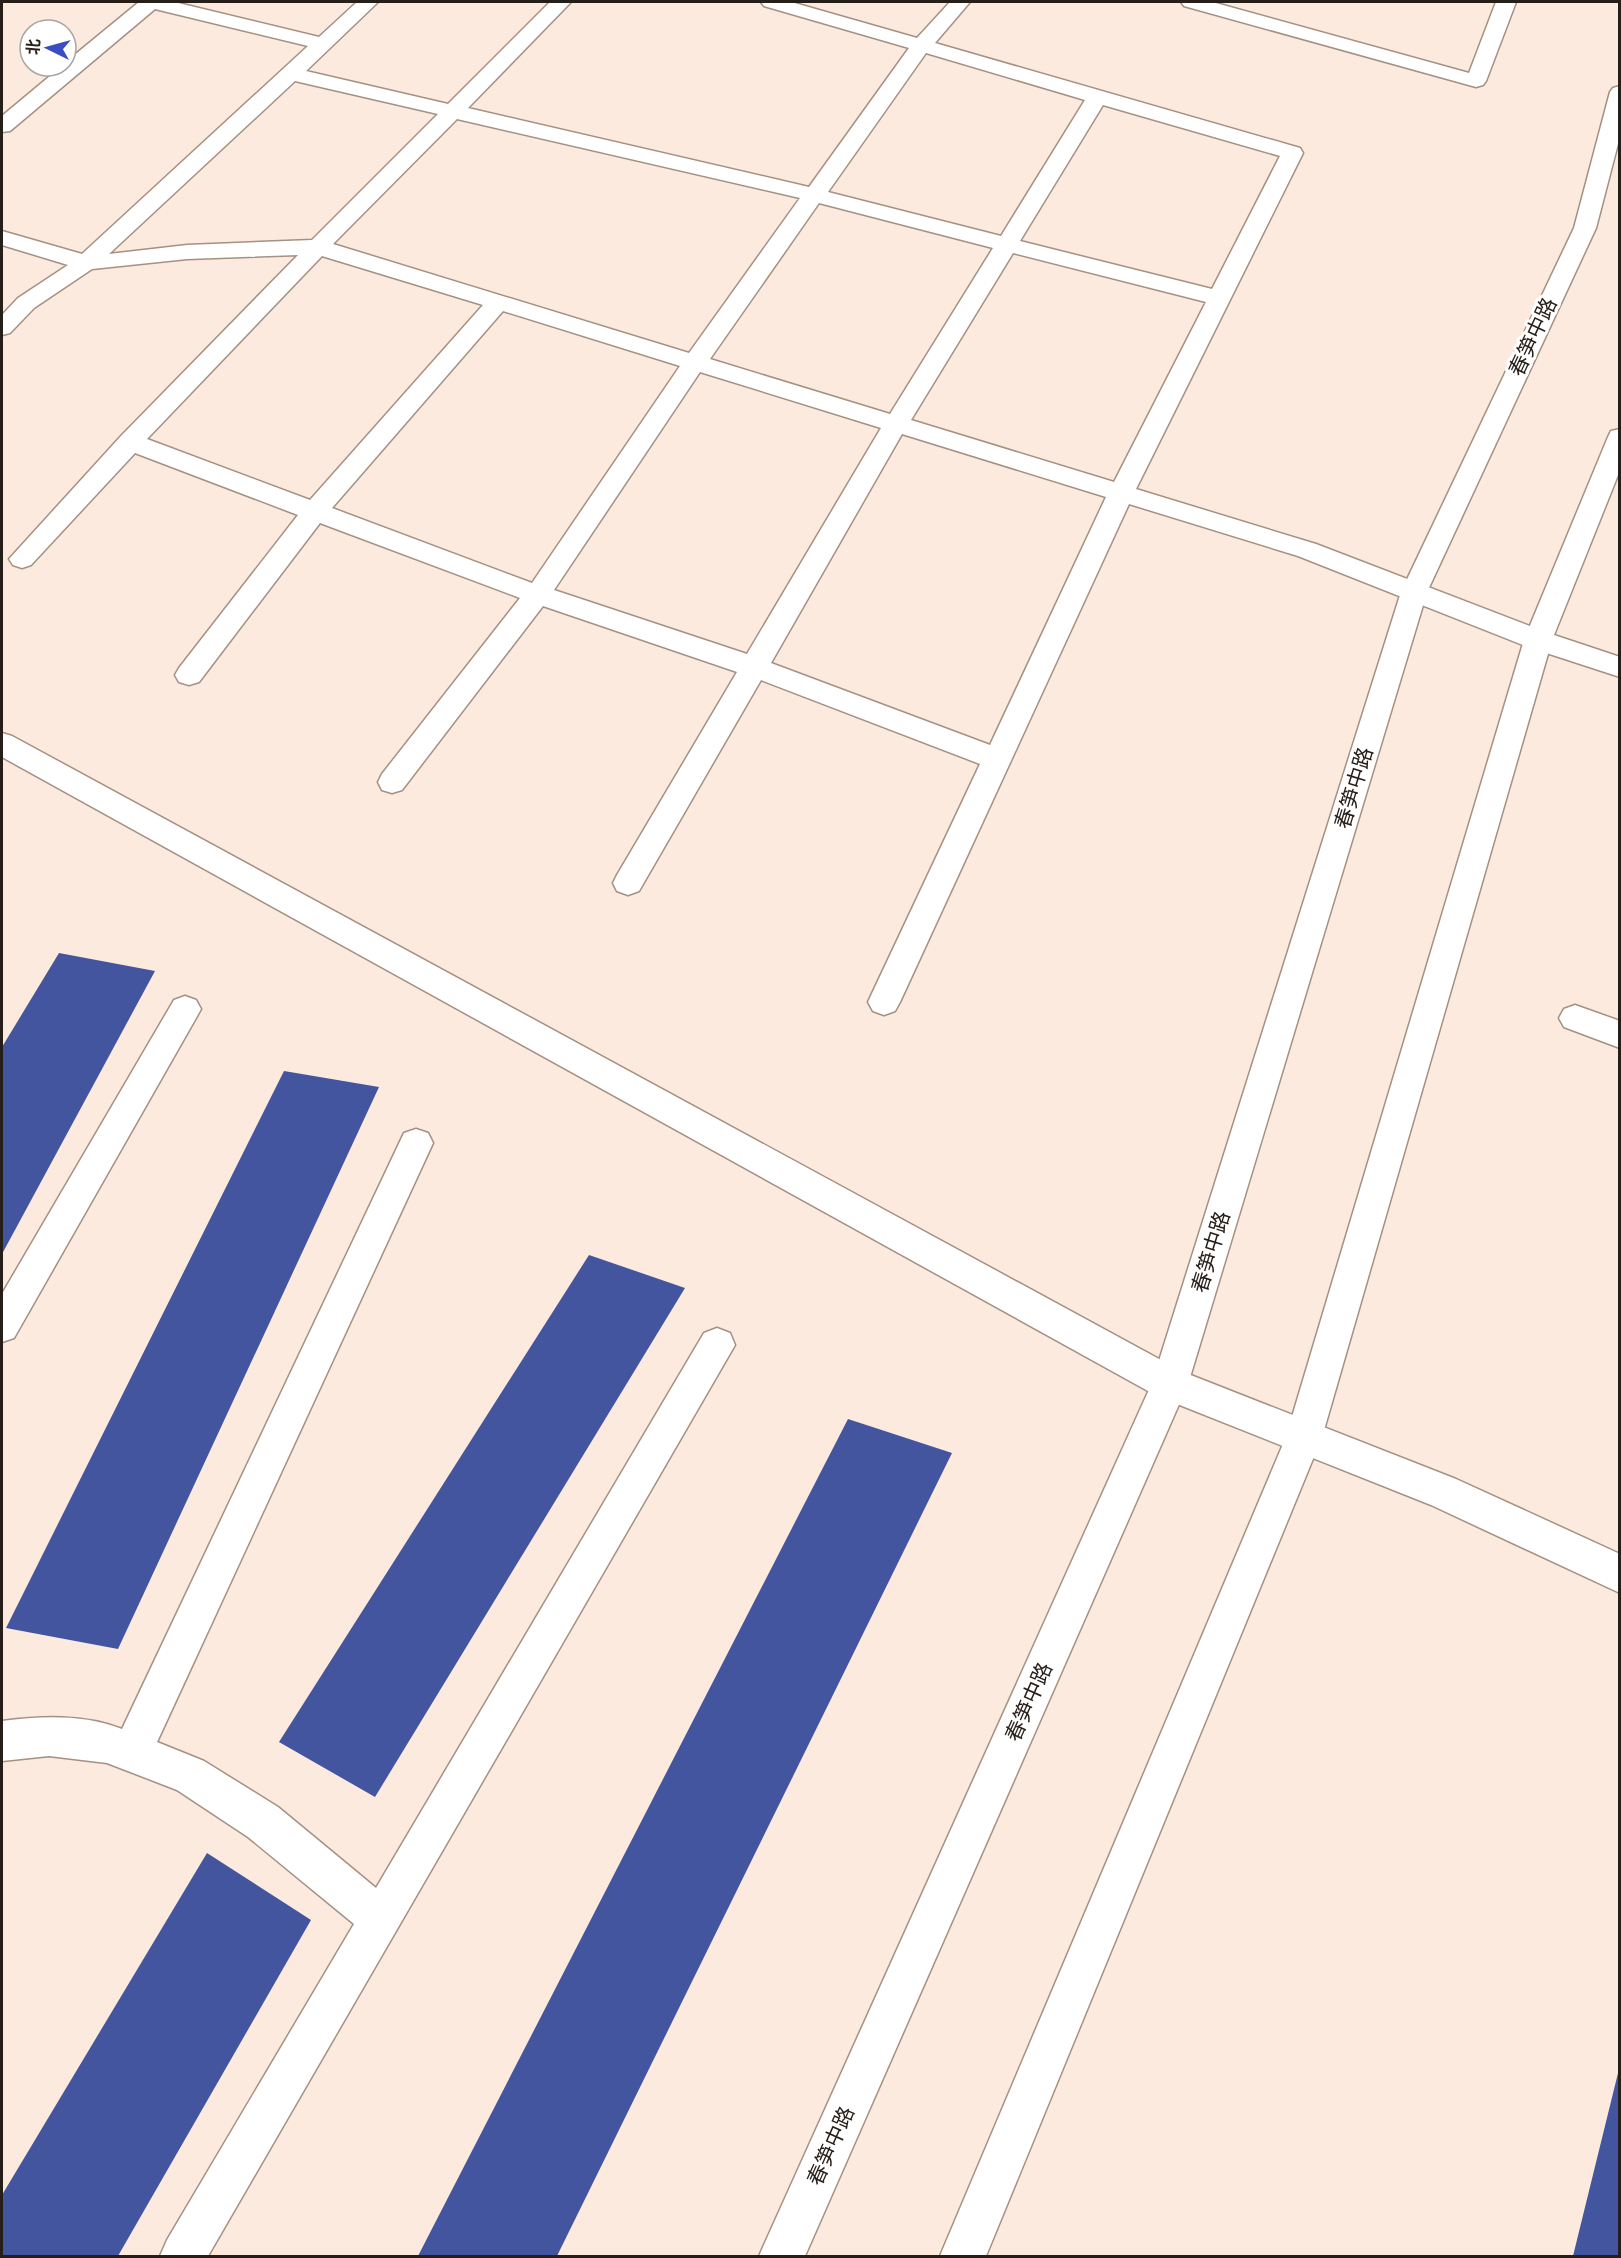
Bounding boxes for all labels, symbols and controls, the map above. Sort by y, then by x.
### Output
north arrow [18,18,78,78]
text: 北 [24,38,45,56]
street label: 春笋中路 [1504,294,1563,381]
street label: 春笋中路 [1330,744,1379,832]
street label: 春笋中路 [1187,1208,1236,1296]
street label: 春笋中路 [1001,1659,1058,1746]
street label: 春笋中路 [803,2103,860,2190]

